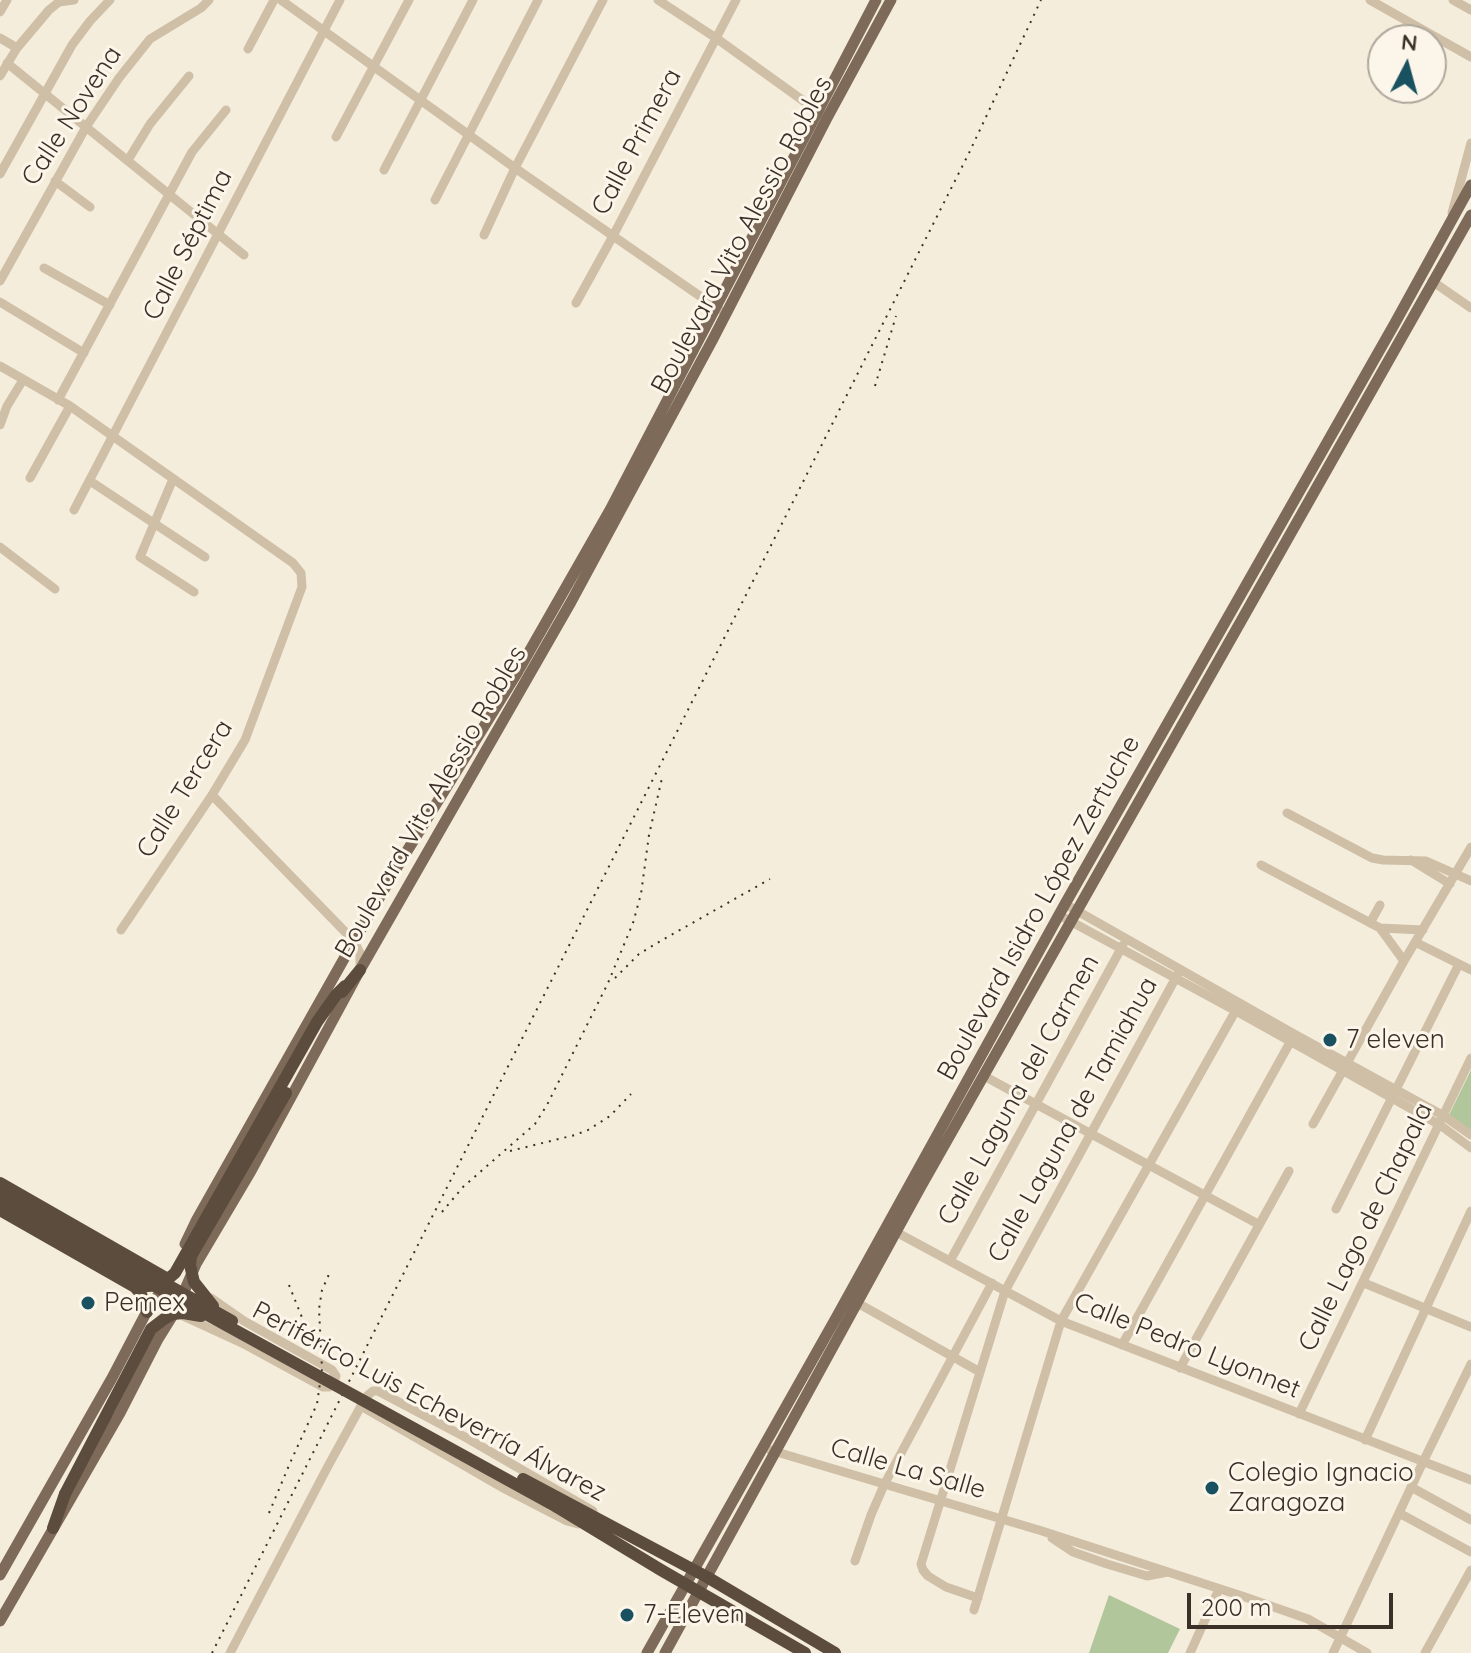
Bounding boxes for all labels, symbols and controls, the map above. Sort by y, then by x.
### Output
north arrow [1367,24,1447,104]
text: N [1400,27,1419,57]
street label: Calle Novena [15,40,129,192]
street label: Calle Primera [585,64,689,220]
street label: Boulevard Vito Alessio Robles [645,71,839,399]
street label: Calle Séptima [137,164,239,326]
street label: Boulevard Vito Alessio Robles [329,640,533,964]
street label: Calle Tercera [130,714,240,864]
street label: Boulevard Isidro López Zertuche [931,730,1147,1086]
street label: Calle Laguna del Carmen [932,949,1106,1231]
street label: Calle Laguna de Tamiahua [981,972,1165,1268]
place label: 7 eleven [1346,1024,1445,1056]
marker: 7 eleven [1321,1031,1339,1049]
street label: Calle Lago de Chapala [1292,1098,1440,1356]
street label: Calle Pedro Lyonnet [1069,1286,1305,1406]
place label: Pemex [104,1287,185,1319]
marker: Pemex [79,1294,97,1312]
street label: Periférico Luis Echeverría Álvarez [247,1295,611,1509]
street label: Calle La Salle [827,1432,989,1506]
place label: Colegio Ignacio Zaragoza [1228,1457,1414,1518]
marker: Colegio Ignacio Zaragoza [1203,1479,1221,1497]
scale bar [1191,1577,1397,1627]
text: 200 m [1201,1592,1271,1622]
place label: 7-Eleven [643,1599,745,1631]
marker: 7-Eleven [618,1606,636,1624]

